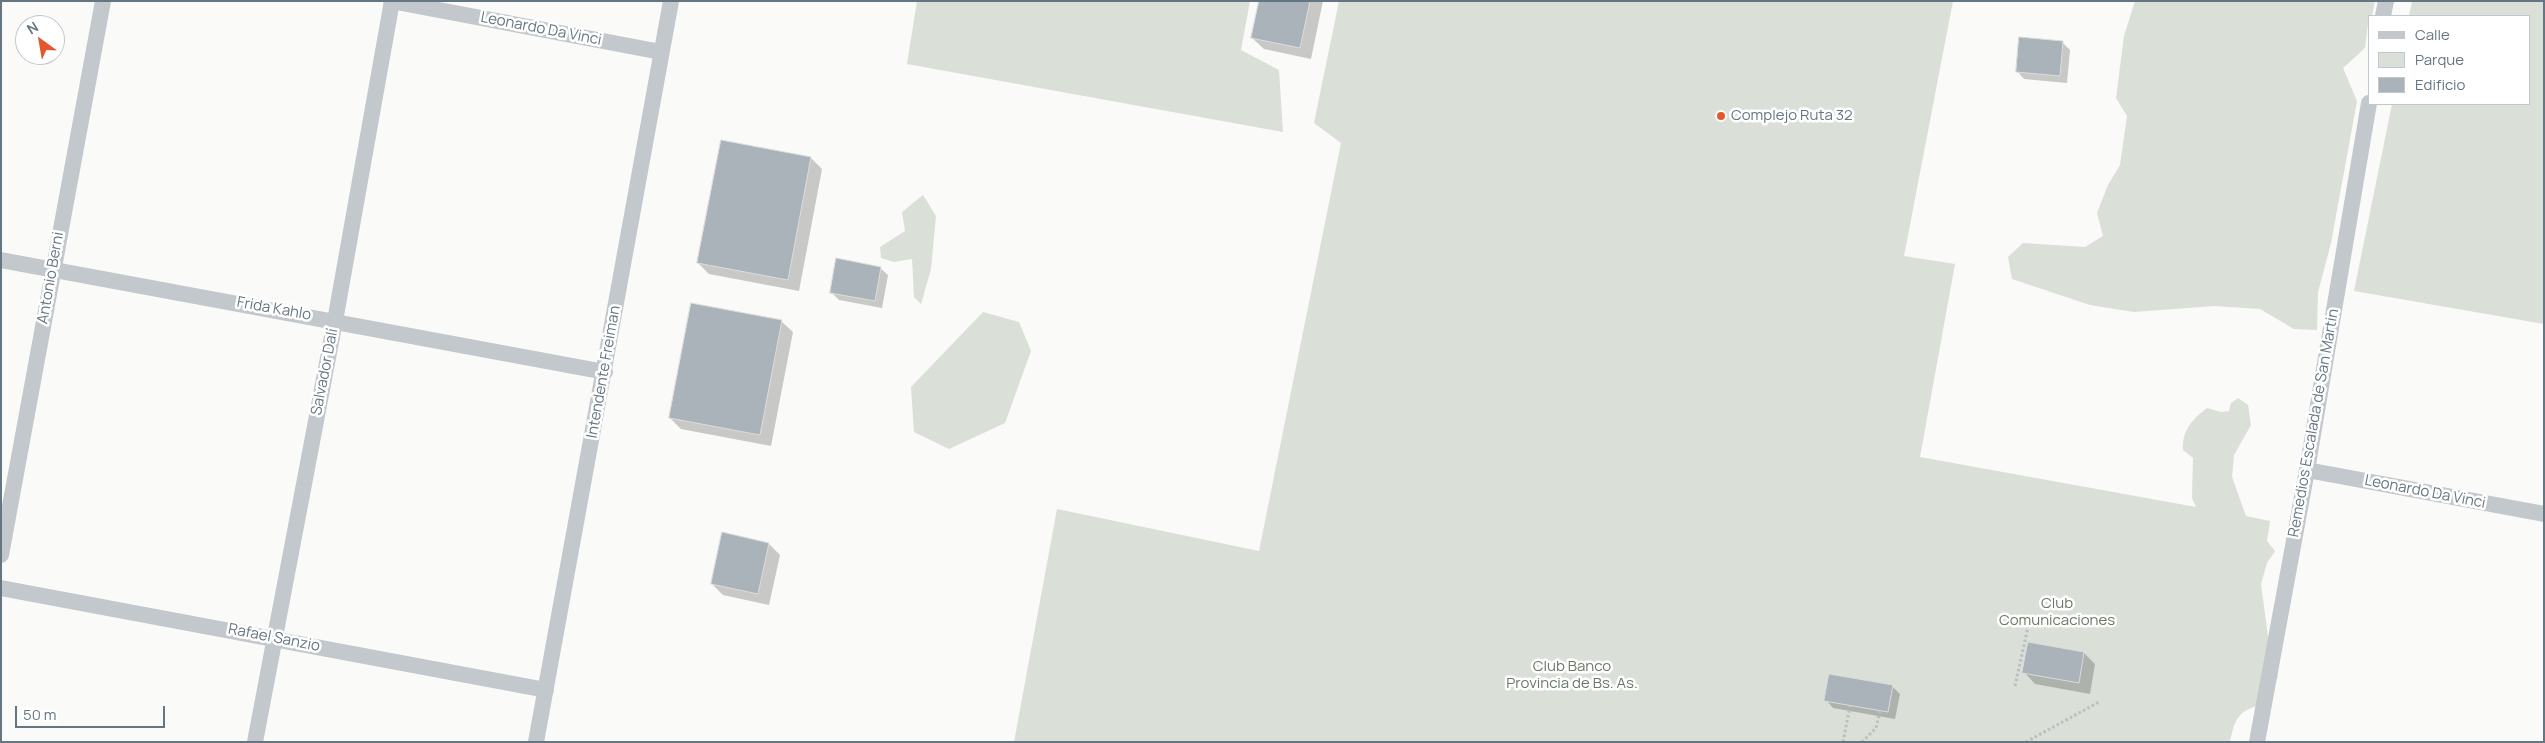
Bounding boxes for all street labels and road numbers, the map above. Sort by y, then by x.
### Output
street label: Leonardo Da Vinci [479,8,603,50]
street label: Antonio Berni [34,231,68,325]
street label: Frida Kahlo [235,294,313,324]
street label: Intendente Freiman [583,304,625,440]
street label: Remedios Escalada de San Martin [2285,307,2343,539]
street label: Salvador Dalí [308,327,342,417]
street label: Leonardo Da Vinci [2363,471,2487,513]
street label: Rafael Sanzio [226,620,322,656]

